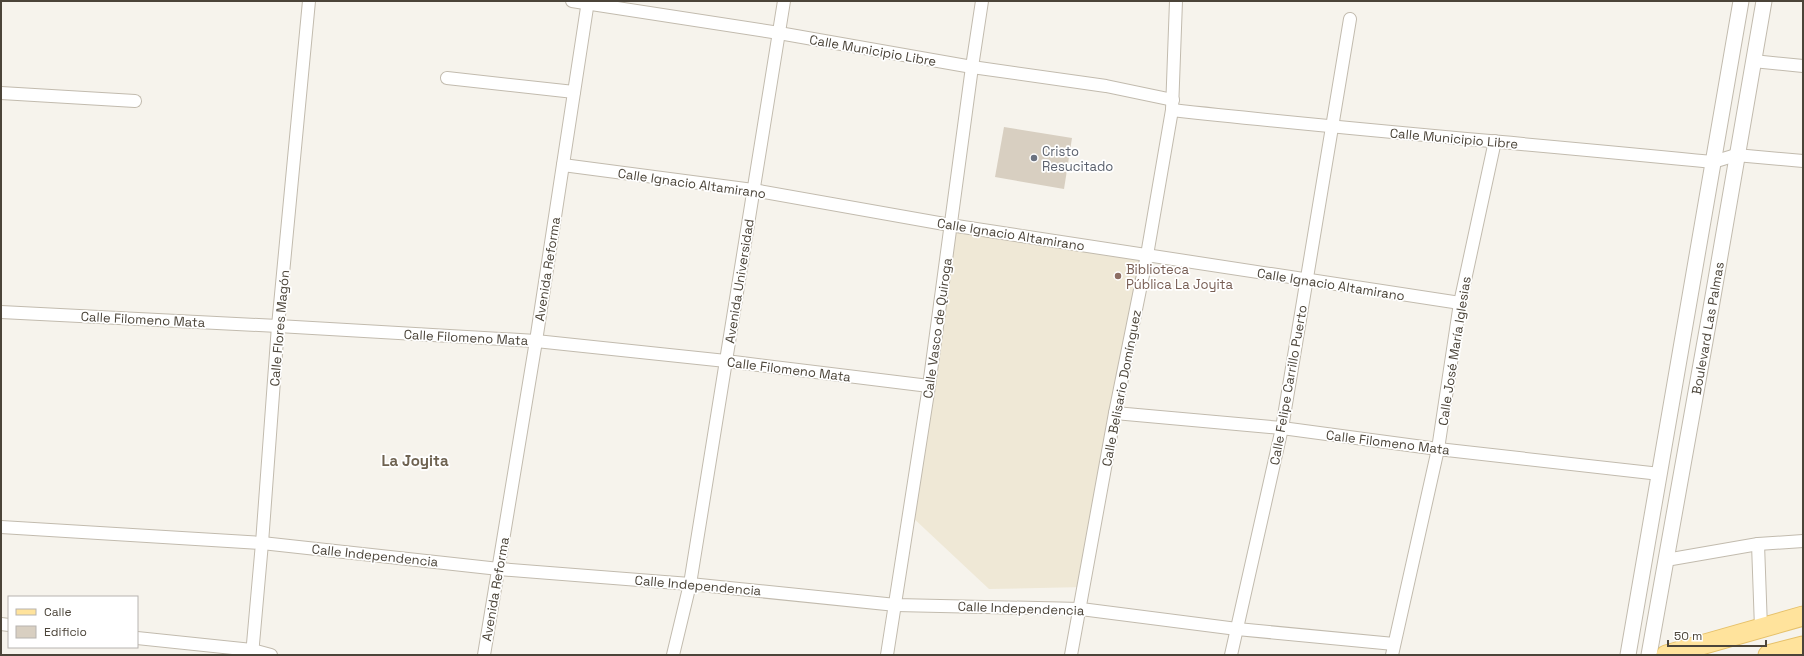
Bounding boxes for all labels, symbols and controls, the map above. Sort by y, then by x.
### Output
street label: Calle Municipio Libre [808,31,938,70]
street label: Calle Municipio Libre [1389,124,1519,153]
place label: Cristo Resucitado [1042,143,1113,175]
marker: Cristo Resucitado [1029,153,1039,163]
street label: Calle Ignacio Altamirano [617,165,767,202]
street label: Calle Ignacio Altamirano [936,214,1086,255]
street label: Avenida Reforma [531,215,564,322]
street label: Avenida Universidad [721,218,758,345]
street label: Calle Vasco de Quiroga [919,256,956,399]
street label: Boulevard Las Palmas [1688,260,1728,396]
place label: Biblioteca Pública La Joyita [1126,261,1234,293]
street label: Calle Ignacio Altamirano [1256,264,1406,305]
street label: Calle Flores Magón [266,269,293,387]
marker: Biblioteca Pública La Joyita [1113,271,1123,281]
street label: Calle José María Iglesias [1434,275,1475,427]
street label: Calle Felipe Carrillo Puerto [1266,304,1311,467]
street label: Calle Filomeno Mata [80,308,206,331]
street label: Calle Belisario Domínguez [1098,308,1145,468]
street label: Calle Filomeno Mata [403,326,529,349]
street label: Calle Filomeno Mata [726,353,852,386]
street label: Calle Filomeno Mata [1325,426,1451,459]
district label: La Joyita [381,451,449,470]
street label: Avenida Reforma [478,535,513,642]
street label: Calle Independencia [311,540,439,571]
street label: Calle Independencia [634,571,762,600]
legend [8,596,138,648]
street label: Calle Independencia [957,598,1085,619]
text: Calle [44,604,72,620]
scale bar [1668,622,1766,648]
text: Edificio [44,624,87,640]
text: 50 m [1674,628,1702,644]

